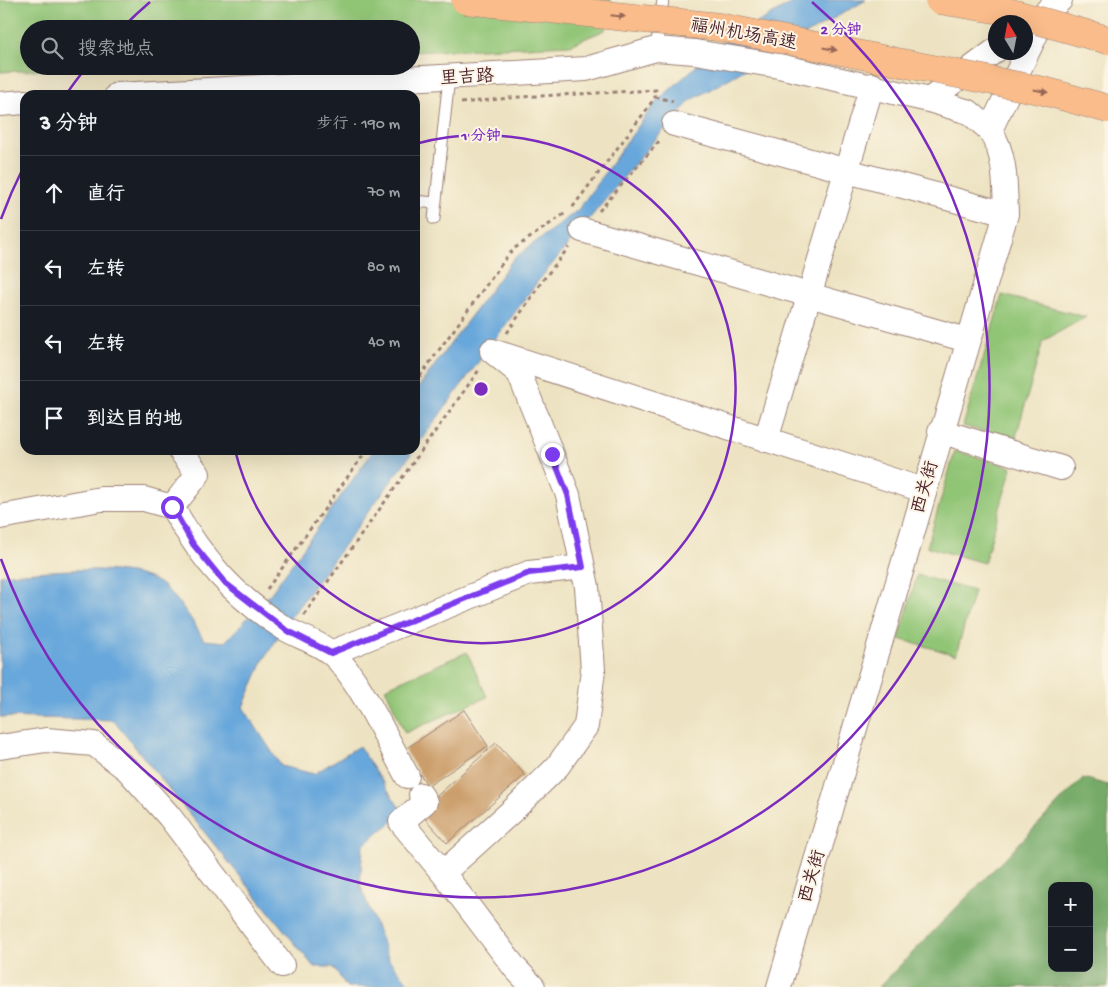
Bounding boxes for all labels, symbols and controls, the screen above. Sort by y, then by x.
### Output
one-way arrow [610,12,626,20]
street label: 福州机场高速 [689,15,799,55]
north arrow [988,15,1033,60]
search box [20,20,420,75]
text: 2 分钟 [821,21,861,40]
icon: search [38,34,66,62]
text: 搜索地点 [78,39,154,62]
one-way arrow [823,45,839,53]
street label: 里吉路 [440,66,495,90]
one-way arrow [1033,87,1048,95]
text: 3 分钟 [40,113,98,138]
text: 步行 · 190 m [317,116,400,135]
text: 1 分钟 [460,127,501,146]
icon: ahead [40,179,68,207]
text: 直行 [87,184,125,207]
text: 70 m [367,184,400,203]
icon: left [40,254,68,282]
text: 左转 [87,259,125,282]
text: 80 m [367,259,400,278]
icon: left [40,329,68,357]
text: 左转 [87,334,125,357]
text: 40 m [368,334,400,353]
centre of rings [472,380,490,398]
icon: arrive [40,404,68,432]
text: 到达目的地 [87,409,182,432]
route end [541,443,564,466]
street label: 西关街 [908,459,944,517]
route start [161,496,184,519]
street label: 西关街 [795,848,831,906]
map controls [1048,882,1093,972]
button: + [1048,882,1093,927]
button: − [1048,927,1093,972]

